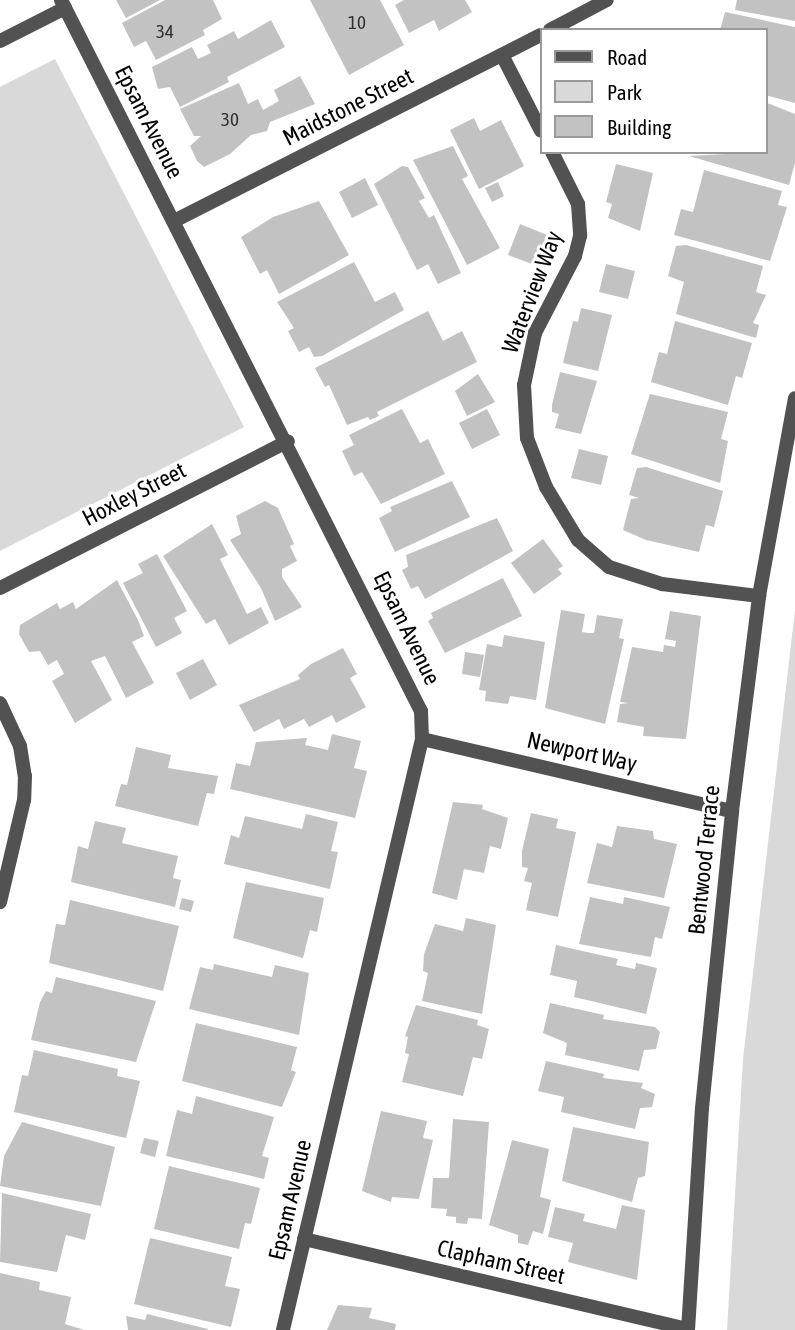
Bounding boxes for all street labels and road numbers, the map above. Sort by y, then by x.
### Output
street label: Epsam Avenue [109,61,189,183]
street label: Maidstone Street [278,62,418,152]
street label: Waterview Way [496,227,568,357]
street label: Hoxley Street [78,456,190,532]
street label: Epsam Avenue [368,567,446,689]
street label: Newport Way [524,726,640,778]
street label: Bentwood Terrace [682,784,726,936]
street label: Epsam Avenue [263,1137,317,1263]
street label: Clapham Street [435,1234,567,1290]

